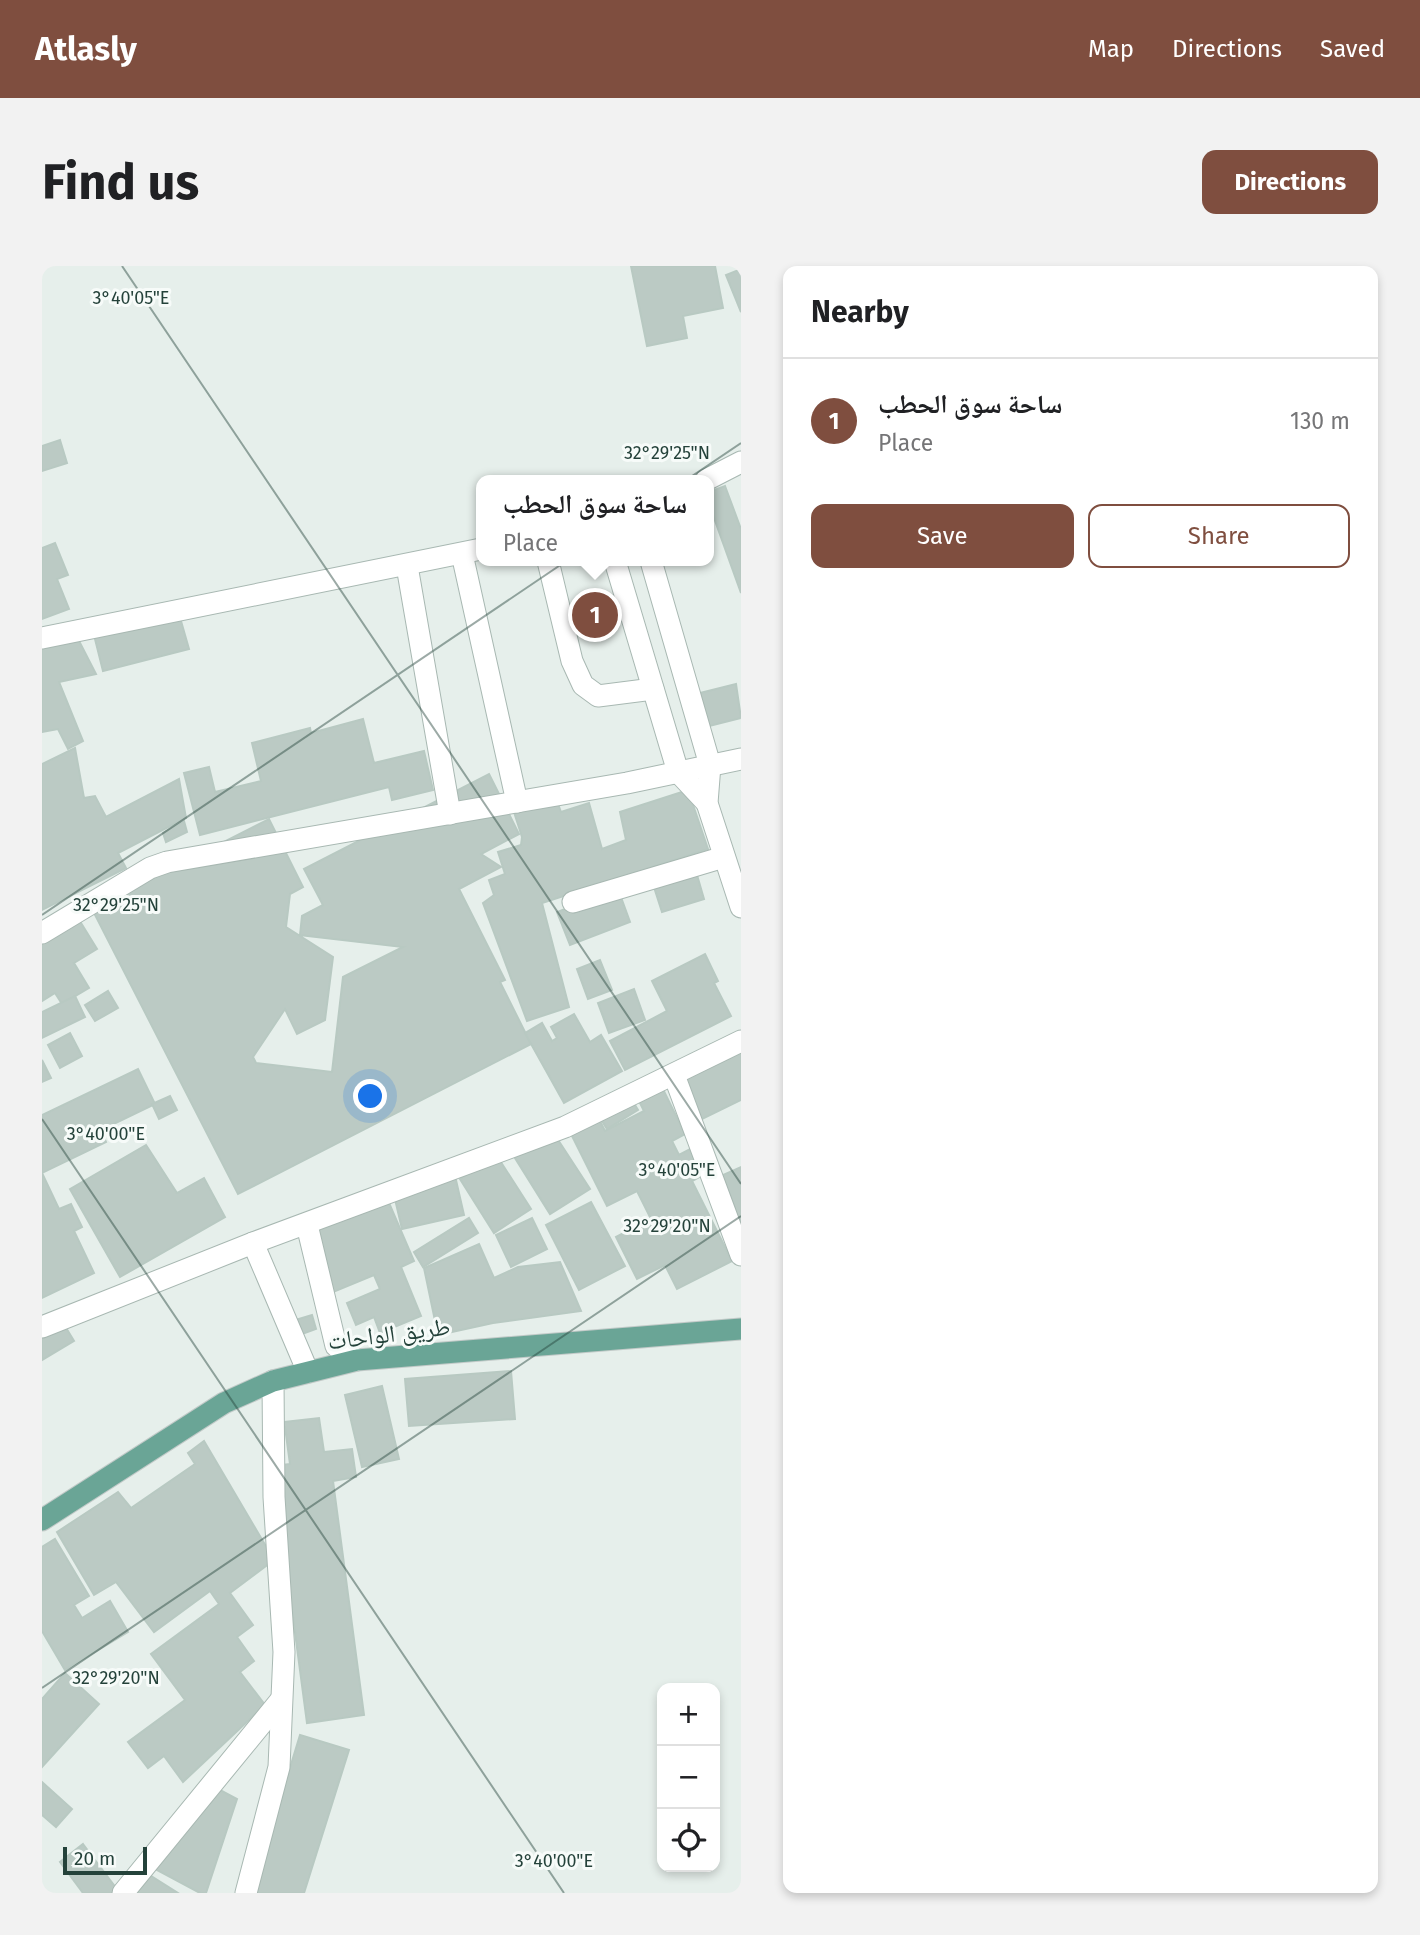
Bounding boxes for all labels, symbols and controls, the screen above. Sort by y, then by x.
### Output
text: Atlasly [35,29,137,69]
text: Map [1088,35,1134,63]
text: Directions [1172,35,1282,63]
text: Saved [1320,35,1385,63]
button: Directions [1202,150,1378,214]
text: Find us [42,153,199,212]
text: 3°40'05"E [93,287,169,309]
text: Nearby [811,294,909,330]
text: ساحة سوق الحطب [878,389,1063,420]
text: 1 [829,407,839,435]
text: 130 m [1290,407,1350,435]
text: Place [878,429,933,457]
text: 32°29'25"N [624,442,710,464]
popup [476,475,714,566]
text: ساحة سوق الحطب [503,489,687,520]
button: Save [811,504,1074,568]
button: Share [1088,504,1350,568]
text: Place [503,529,558,557]
pin: 1 [572,589,618,641]
text: 32°29'25"N [73,894,159,916]
your location [353,1079,387,1113]
text: 3°40'00"E [67,1123,145,1145]
text: 3°40'05"E [639,1159,715,1181]
text: 32°29'20"N [623,1215,711,1237]
street label: طريق الواحات [326,1313,452,1355]
text: 32°29'20"N [72,1667,160,1689]
map controls [657,1683,720,1872]
button: + [657,1683,720,1746]
button: − [657,1746,720,1809]
button: locate [657,1809,720,1872]
scale bar [63,1844,147,1876]
text: 20 m [74,1847,115,1870]
text: 3°40'00"E [515,1850,593,1872]

